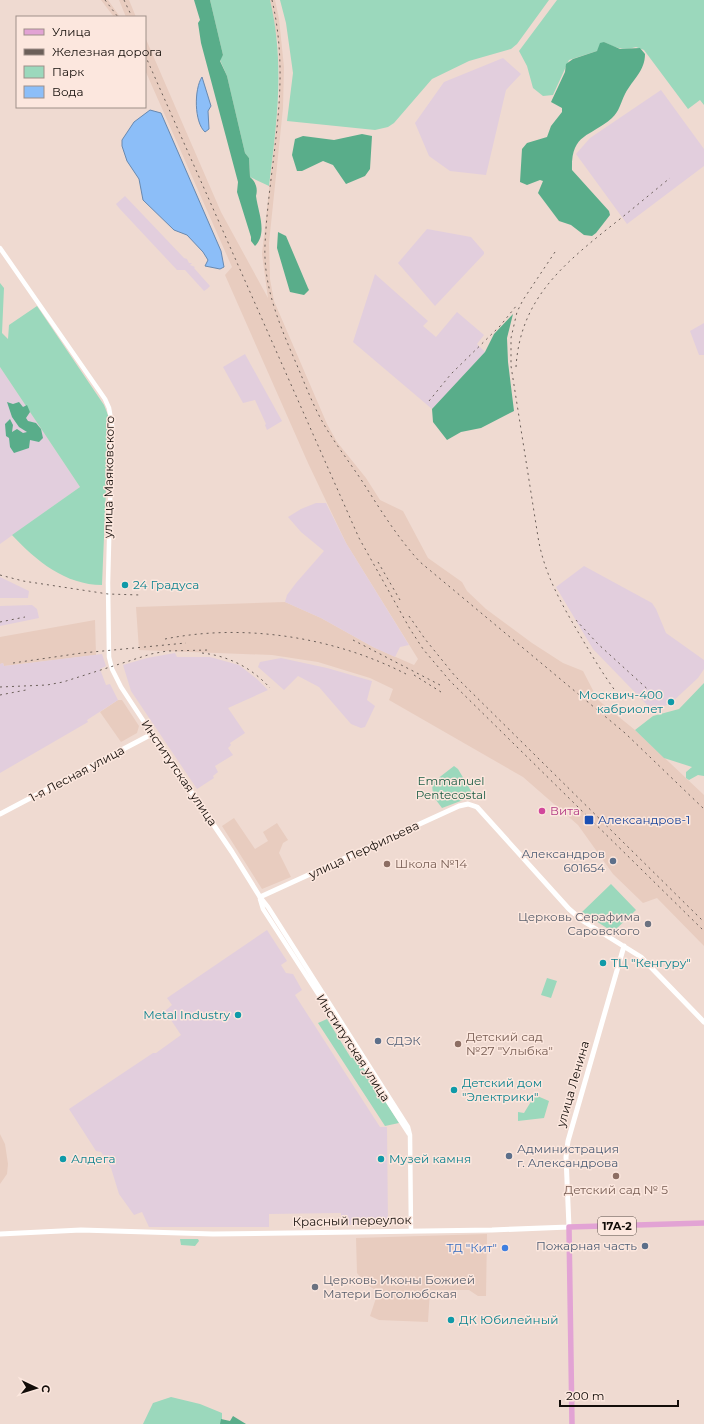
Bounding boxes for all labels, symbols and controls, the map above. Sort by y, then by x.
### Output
legend [16,16,146,108]
text: Улица [52,24,91,39]
text: Железная дорога [52,44,162,59]
text: Парк [52,64,84,79]
text: Вода [52,84,83,99]
street label: улица Маяковского [100,415,117,539]
place label: 24 Градуса [133,577,199,592]
marker: 24 Градуса [120,580,130,590]
place label: Москвич-400 кабриолет [579,687,663,716]
marker: Москвич-400 кабриолет [666,697,676,707]
street label: Институтская улица [138,717,221,829]
street label: 1-я Лесная улица [27,742,127,805]
park label: Emmanuel Pentecostal [416,773,486,802]
place label: Вита [550,803,580,818]
marker: Вита [537,806,547,816]
place label: Александров-1 [598,812,690,827]
marker: Александров-1 [583,814,595,826]
street label: улица Перфильева [305,817,421,882]
place label: Александров 601654 [521,846,605,875]
place label: Школа №14 [395,856,467,871]
marker: Александров 601654 [608,856,618,866]
marker: Школа №14 [382,859,392,869]
place label: Церковь Серафима Саровского [518,909,640,938]
marker: Церковь Серафима Саровского [643,919,653,929]
place label: ТЦ "Кенгуру" [611,955,691,970]
marker: ТЦ "Кенгуру" [598,958,608,968]
street label: Институтская улица [313,991,394,1104]
place label: Metal Industry [143,1007,230,1022]
marker: Metal Industry [233,1010,243,1020]
place label: Детский сад №27 "Улыбка" [466,1029,553,1058]
place label: СДЭК [386,1033,421,1048]
marker: СДЭК [373,1036,383,1046]
marker: Детский сад №27 "Улыбка" [453,1039,463,1049]
street label: улица Ленина [553,1039,592,1130]
place label: Детский дом "Электрики" [462,1075,542,1104]
marker: Детский дом "Электрики" [449,1085,459,1095]
place label: Администрация г. Александрова [517,1141,619,1170]
place label: Алдега [71,1151,115,1166]
place label: Музей камня [389,1151,471,1166]
marker: Администрация г. Александрова [504,1151,514,1161]
marker: Алдега [58,1154,68,1164]
marker: Музей камня [376,1154,386,1164]
marker: Детский сад № 5 [611,1171,621,1181]
place label: Детский сад № 5 [564,1182,668,1197]
street label: Красный переулок [292,1212,412,1229]
road number: 17А-2 [598,1217,636,1235]
place label: Пожарная часть [536,1238,637,1253]
place label: ТД "Кит" [446,1240,497,1255]
marker: Пожарная часть [640,1241,650,1251]
marker: ТД "Кит" [500,1243,510,1253]
place label: Церковь Иконы Божией Матери Боголюбская [323,1272,475,1301]
marker: Церковь Иконы Божией Матери Боголюбская [310,1282,320,1292]
place label: ДК Юбилейный [459,1312,558,1327]
marker: ДК Юбилейный [446,1315,456,1325]
north arrow [16,1368,56,1408]
scale bar [560,1382,678,1408]
text: С [39,1384,53,1393]
text: 200 m [566,1388,605,1403]

